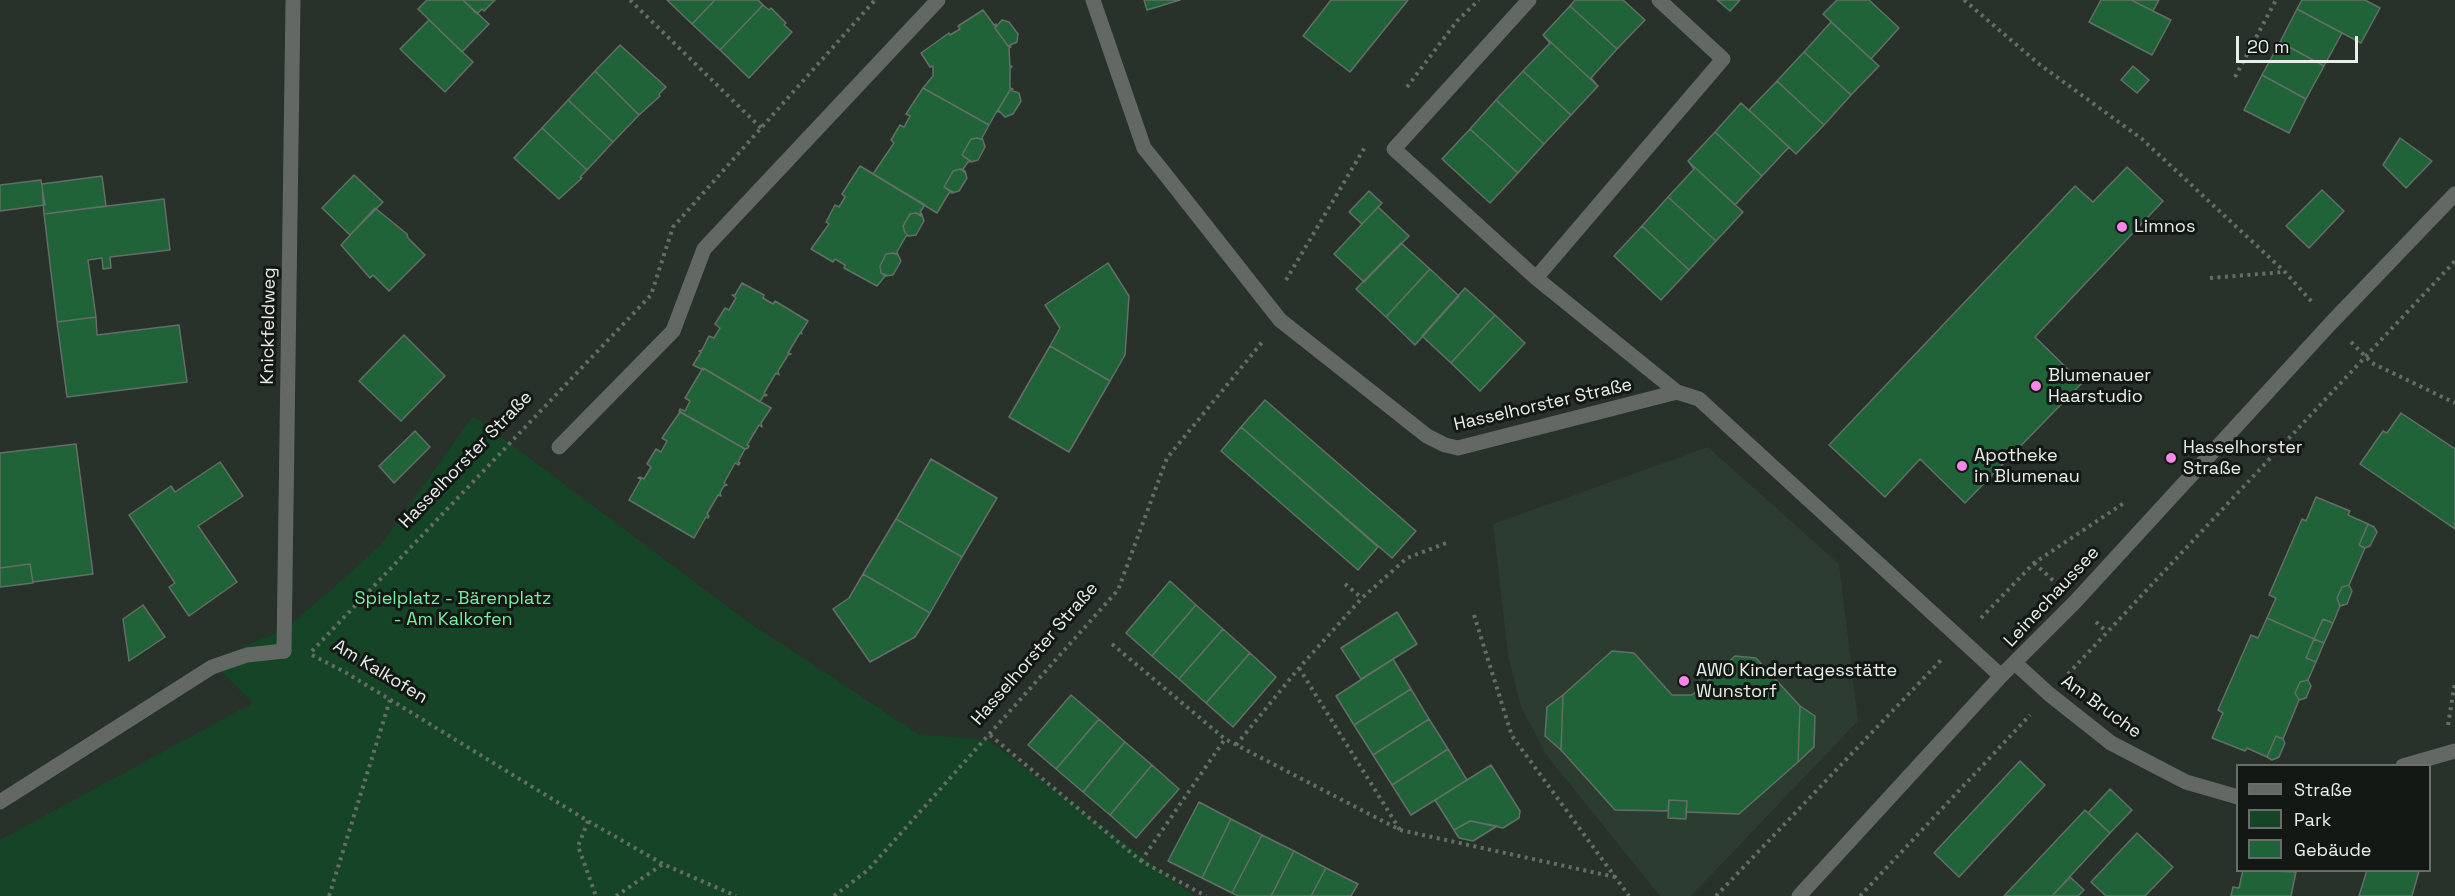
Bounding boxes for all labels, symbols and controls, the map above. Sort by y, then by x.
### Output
scale bar [2239,24,2360,62]
text: 20 m [2247,35,2290,58]
place label: Limnos [2134,216,2195,238]
marker: Limnos [2115,220,2129,234]
street label: Knickfeldweg [257,267,281,385]
place label: Blumenauer Haarstudio [2048,365,2151,407]
street label: Hasselhorster Straße [1452,374,1634,436]
marker: Blumenauer Haarstudio [2029,379,2043,393]
street label: Hasselhorster Straße [395,387,537,533]
place label: Hasselhorster Straße [2183,437,2303,480]
place label: Apotheke in Blumenau [1974,445,2080,488]
marker: Hasselhorster Straße [2164,451,2178,465]
marker: Apotheke in Blumenau [1955,459,1969,473]
street label: Leinechaussee [2000,542,2104,652]
street label: Hasselhorster Straße [967,578,1103,730]
park label: Spielplatz - Bärenplatz - Am Kalkofen [355,588,551,630]
street label: Am Kalkofen [329,635,431,709]
place label: AWO Kindertagesstätte Wunstorf [1696,660,1897,702]
street label: Am Bruche [2057,671,2145,743]
marker: AWO Kindertagesstätte Wunstorf [1677,674,1691,688]
legend [2236,764,2431,872]
text: Straße [2294,778,2352,801]
text: Park [2294,808,2331,831]
text: Gebäude [2294,838,2372,861]

